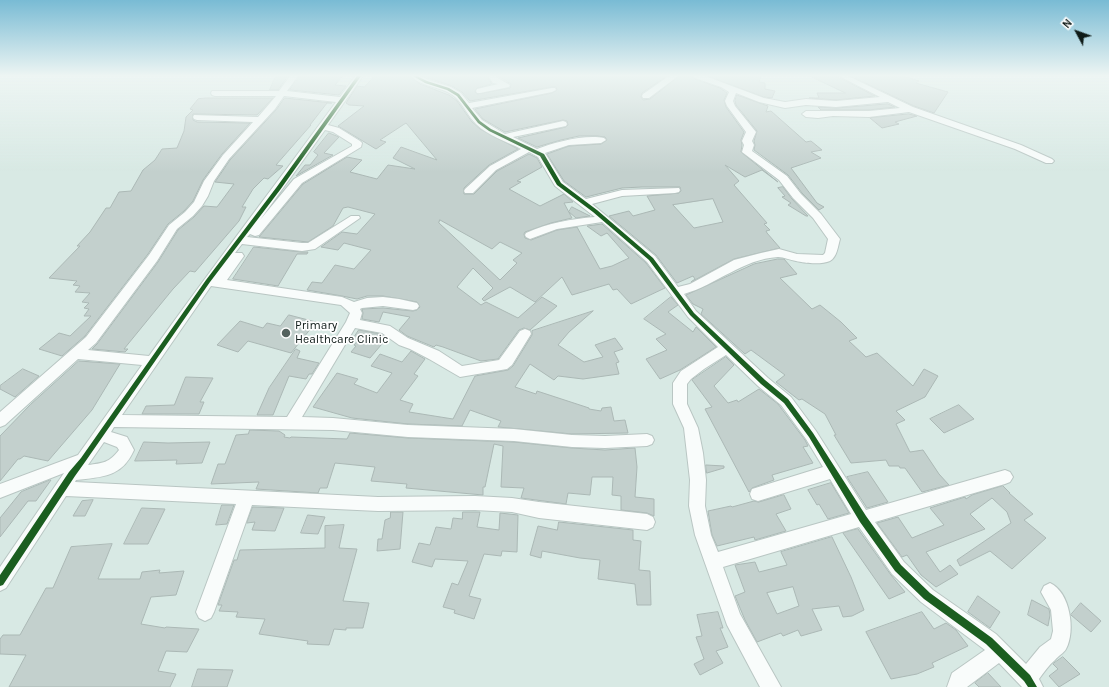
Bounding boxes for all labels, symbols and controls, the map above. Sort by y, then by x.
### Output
north arrow [1057,12,1097,52]
text: N [1060,17,1075,31]
place label: Primary Healthcare Clinic [295,319,388,347]
marker: Primary Healthcare Clinic [280,327,292,339]

